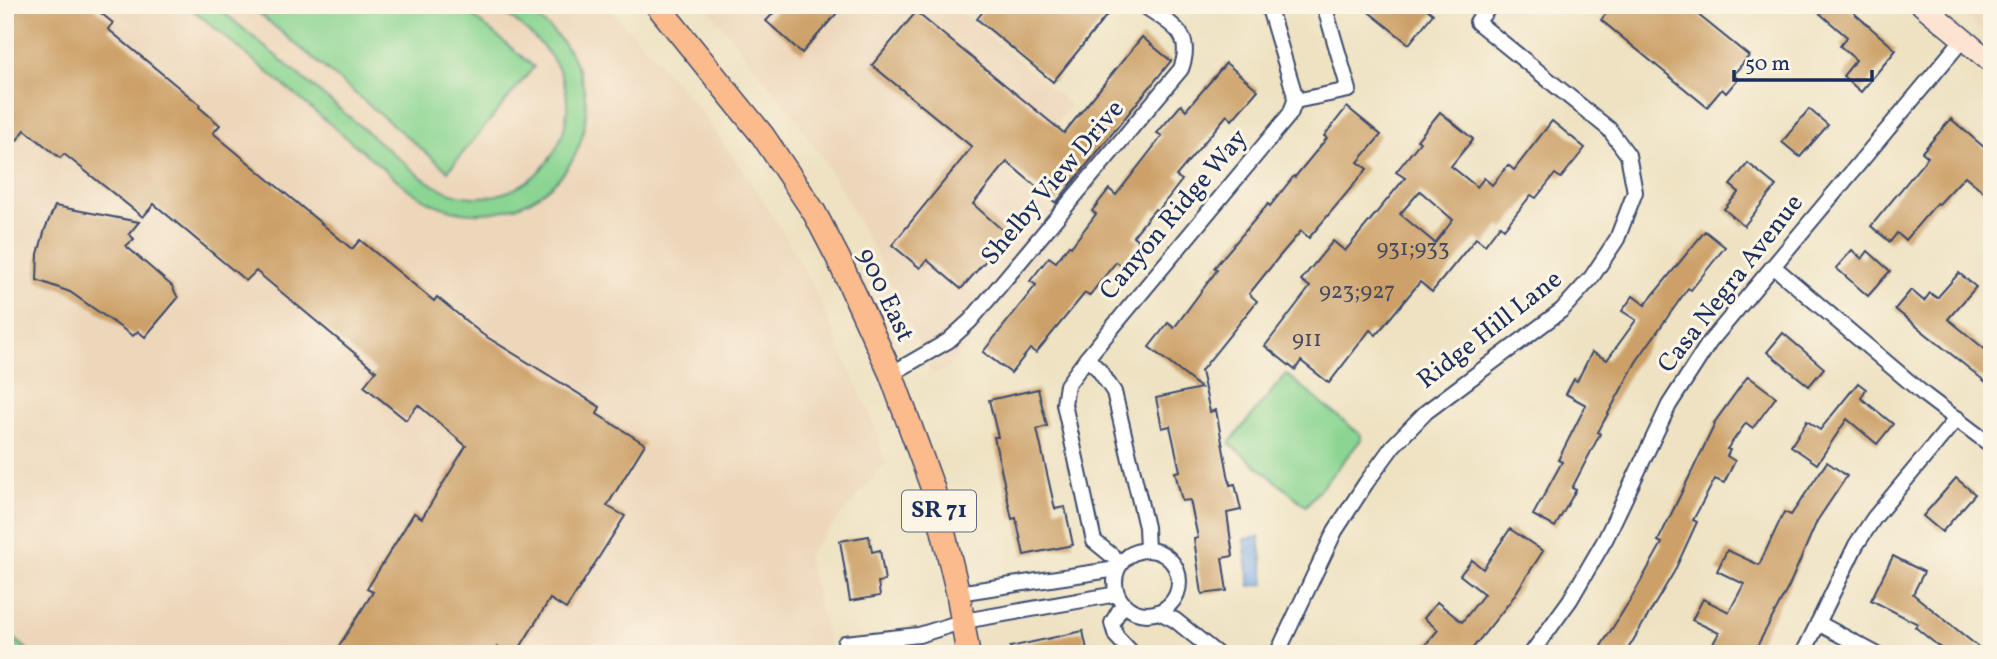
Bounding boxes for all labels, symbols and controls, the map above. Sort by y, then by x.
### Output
scale bar [1734,38,1873,82]
text: 50 m [1745,50,1790,79]
street label: Shelby View Drive [973,92,1133,274]
street label: Canyon Ridge Way [1092,122,1256,308]
street label: Casa Negra Avenue [1650,187,1812,381]
house number: 931;933 [1376,233,1450,265]
street label: 900 East [848,242,922,348]
street label: Ridge Hill Lane [1410,262,1570,398]
house number: 923;927 [1319,276,1395,308]
house number: 911 [1292,324,1322,356]
road number: SR 71 [902,490,976,532]

